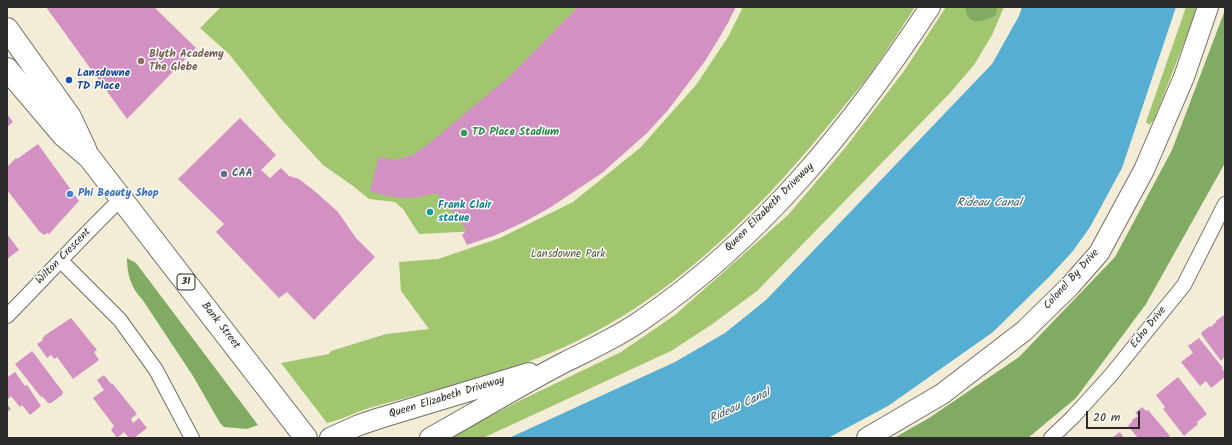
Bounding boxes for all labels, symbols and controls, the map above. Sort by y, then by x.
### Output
place label: Blyth Academy The Glebe [149,48,224,74]
marker: Blyth Academy The Glebe [136,56,146,66]
place label: Lansdowne TD Place [77,67,130,93]
marker: Lansdowne TD Place [64,75,74,85]
place label: TD Place Stadium [472,126,559,140]
marker: TD Place Stadium [459,128,469,138]
street label: Queen Elizabeth Driveway [723,161,817,255]
place label: CAA [232,167,253,181]
marker: CAA [219,169,229,179]
place label: Phi Beauty Shop [78,187,159,201]
marker: Phi Beauty Shop [65,189,75,199]
water label: Rideau Canal [956,197,1022,211]
place label: Frank Clair statue [438,199,491,225]
marker: Frank Clair statue [425,207,435,217]
street label: Wilton Crescent [34,226,94,288]
street label: Colonel By Drive [1041,247,1103,313]
park label: Lansdowne Park [531,248,605,262]
road number: 31 [177,274,195,290]
street label: Bank Street [198,300,242,352]
street label: Echo Drive [1128,305,1170,351]
street label: Queen Elizabeth Driveway [388,374,506,422]
water label: Rideau Canal [707,387,773,427]
scale bar [1088,403,1142,429]
text: 20 m [1093,408,1120,427]

